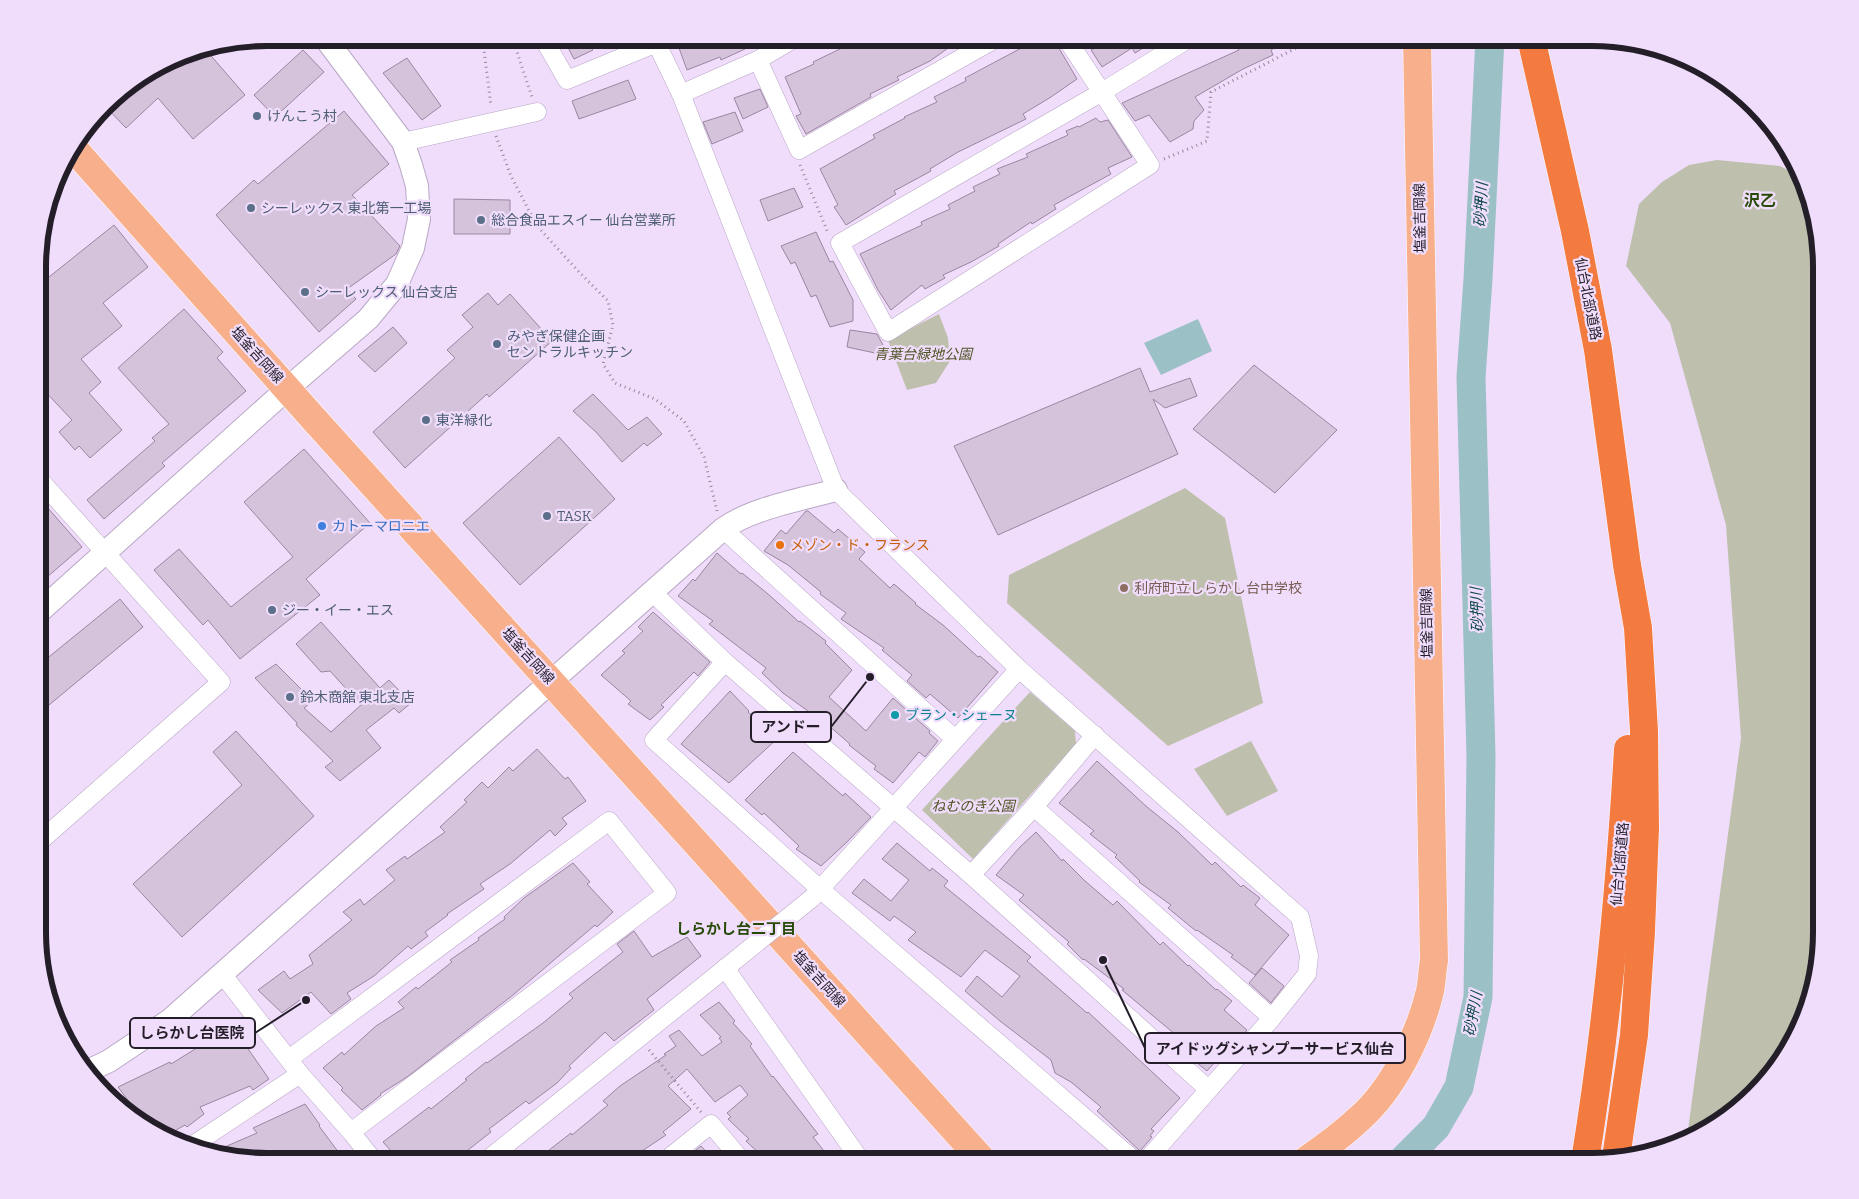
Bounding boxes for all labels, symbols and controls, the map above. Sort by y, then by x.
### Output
place label: けんこう村 [267,108,337,125]
marker: けんこう村 [251,110,263,122]
water label: 砂押川 [1471,180,1491,228]
street label: 塩釜吉岡線 [1411,183,1429,253]
district label: 沢乙 [1744,191,1776,210]
place label: シーレックス 東北第一工場 [261,200,431,217]
marker: シーレックス 東北第一工場 [245,202,257,214]
place label: 総合食品エスイー 仙台営業所 [491,212,676,229]
marker: 総合食品エスイー 仙台営業所 [475,214,487,226]
street label: 仙台北部道路 [1572,256,1604,342]
place label: シーレックス 仙台支店 [315,284,457,301]
marker: シーレックス 仙台支店 [299,286,311,298]
street label: 塩釜吉岡線 [227,323,287,387]
place label: みやぎ保健企画 セントラルキッチン [507,328,633,361]
marker: みやぎ保健企画 セントラルキッチン [491,338,503,350]
park label: 青葉台緑地公園 [874,346,974,363]
place label: 東洋緑化 [436,412,492,429]
marker: 東洋緑化 [420,414,432,426]
place label: TASK [557,508,592,525]
marker: TASK [541,510,553,522]
place label: カトーマロニエ [332,518,430,535]
marker: カトーマロニエ [316,520,328,532]
place label: メゾン・ド・フランス [790,537,930,554]
marker: メゾン・ド・フランス [774,539,786,551]
place label: 利府町立しらかし台中学校 [1134,580,1302,597]
marker: 利府町立しらかし台中学校 [1118,582,1130,594]
water label: 砂押川 [1467,585,1487,633]
street label: 塩釜吉岡線 [1418,588,1436,658]
place label: ジー・イー・エス [282,602,394,619]
marker: ジー・イー・エス [266,604,278,616]
street label: 塩釜吉岡線 [498,624,558,688]
place label: 鈴木商舘 東北支店 [300,689,415,706]
marker: 鈴木商舘 東北支店 [284,691,296,703]
place label: ブラン・シェーヌ [905,707,1017,724]
marker: ブラン・シェーヌ [889,709,901,721]
callout: アンドー [751,712,831,742]
text: アンドー [761,718,821,736]
park label: ねむのき公園 [931,798,1017,815]
street label: 仙台北部道路 [1608,821,1632,907]
district label: しらかし台二丁目 [676,920,796,938]
street label: 塩釜吉岡線 [789,947,849,1011]
water label: 砂押川 [1460,988,1486,1038]
callout: しらかし台医院 [130,1018,255,1048]
text: しらかし台医院 [139,1024,245,1042]
callout: アイドッグシャンプーサービス仙台 [1145,1033,1405,1063]
text: アイドッグシャンプーサービス仙台 [1156,1040,1394,1058]

